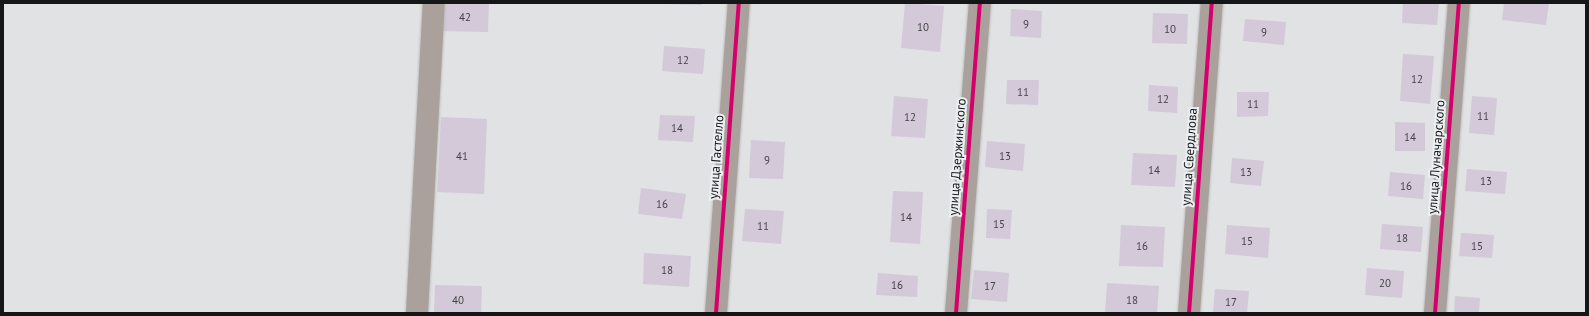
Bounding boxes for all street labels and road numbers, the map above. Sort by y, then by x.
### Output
street label: улица Дзержинского [946,98,970,216]
street label: улица Луначарского [1425,99,1449,215]
street label: улица Свердлова [1179,108,1201,206]
street label: улица Гастелло [706,114,728,200]

